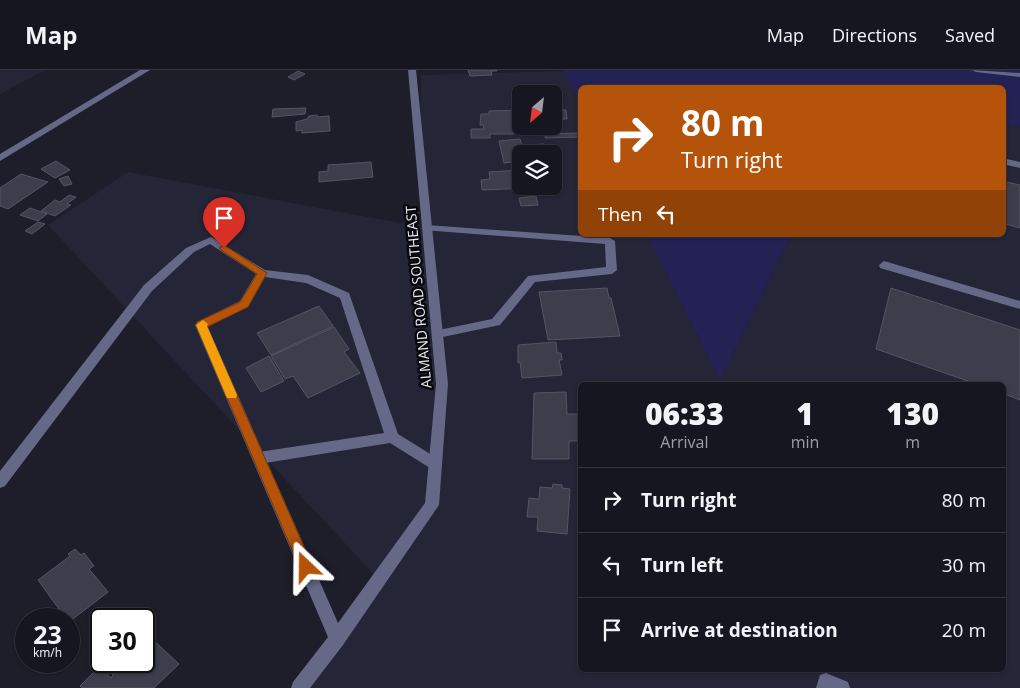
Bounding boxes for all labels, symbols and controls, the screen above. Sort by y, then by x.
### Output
text: Map [25,18,77,51]
text: Map [767,23,804,47]
text: Directions [832,23,917,47]
text: Saved [945,23,995,47]
north arrow [512,85,562,135]
map controls [512,85,562,195]
text: 80 m [681,99,764,146]
icon: right [598,105,663,170]
text: Turn right [681,144,783,174]
button: layers [512,145,562,195]
pin [203,197,245,248]
icon: left [652,200,680,228]
text: Then [598,201,642,227]
icon: arrive [210,204,238,232]
street label: ALMAND ROAD SOUTHEAST [401,205,435,389]
text: 06:33 [645,393,724,434]
text: 1 [796,393,814,434]
text: 130 [886,393,939,434]
text: Arrival [660,431,708,453]
text: min [791,431,819,453]
text: m [905,431,920,453]
icon: right [598,486,626,514]
text: Turn right [641,487,736,513]
text: 80 m [942,487,986,513]
position arrow [279,540,331,592]
icon: left [598,551,626,579]
text: Turn left [641,552,723,578]
text: 30 m [942,552,986,578]
speed limit sign: 30 [90,608,155,673]
icon: arrive [598,616,626,644]
text: 23 [33,617,62,651]
text: Arrive at destination [641,617,838,643]
text: 20 m [942,617,986,643]
text: km/h [33,644,62,661]

